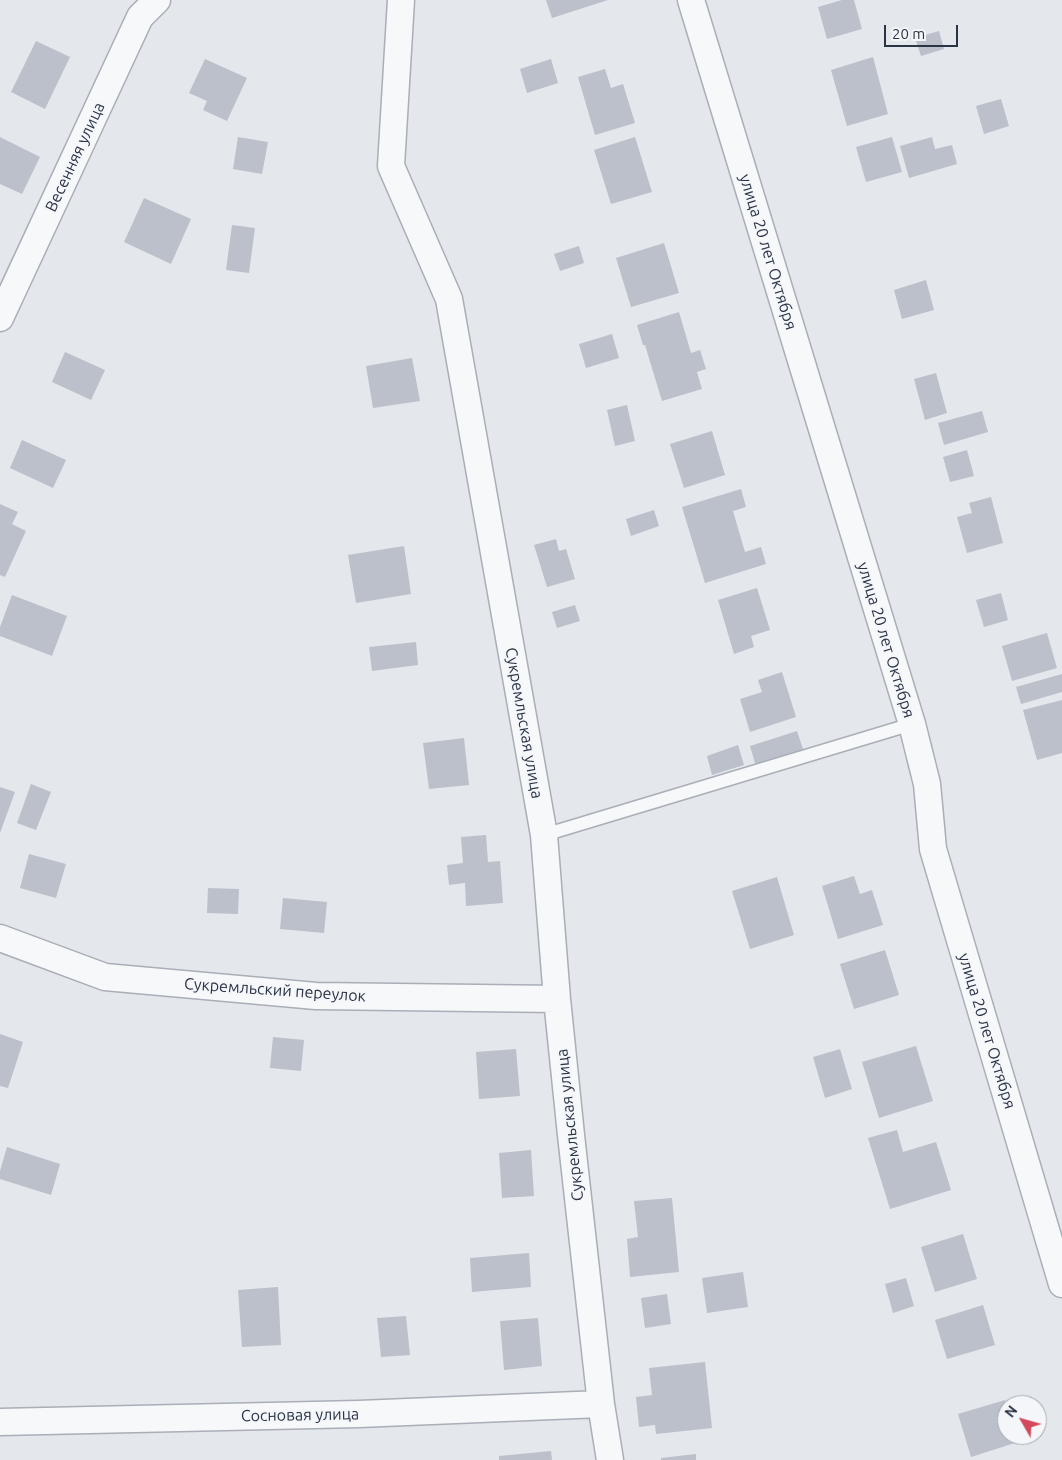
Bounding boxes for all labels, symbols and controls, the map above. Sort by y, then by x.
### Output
scale bar [887,15,961,47]
text: 20 m [892,25,925,42]
street label: Весенняя улица [41,99,109,215]
street label: улица 20 лет Октября [735,172,801,332]
street label: улица 20 лет Октября [853,560,919,720]
street label: Сукремльская улица [501,646,547,800]
street label: улица 20 лет Октября [954,951,1020,1111]
street label: Сукремльский переулок [183,974,367,1006]
street label: Сукремльская улица [552,1048,588,1202]
north arrow [997,1395,1047,1445]
text: N [1001,1402,1020,1420]
street label: Сосновая улица [241,1404,359,1426]

